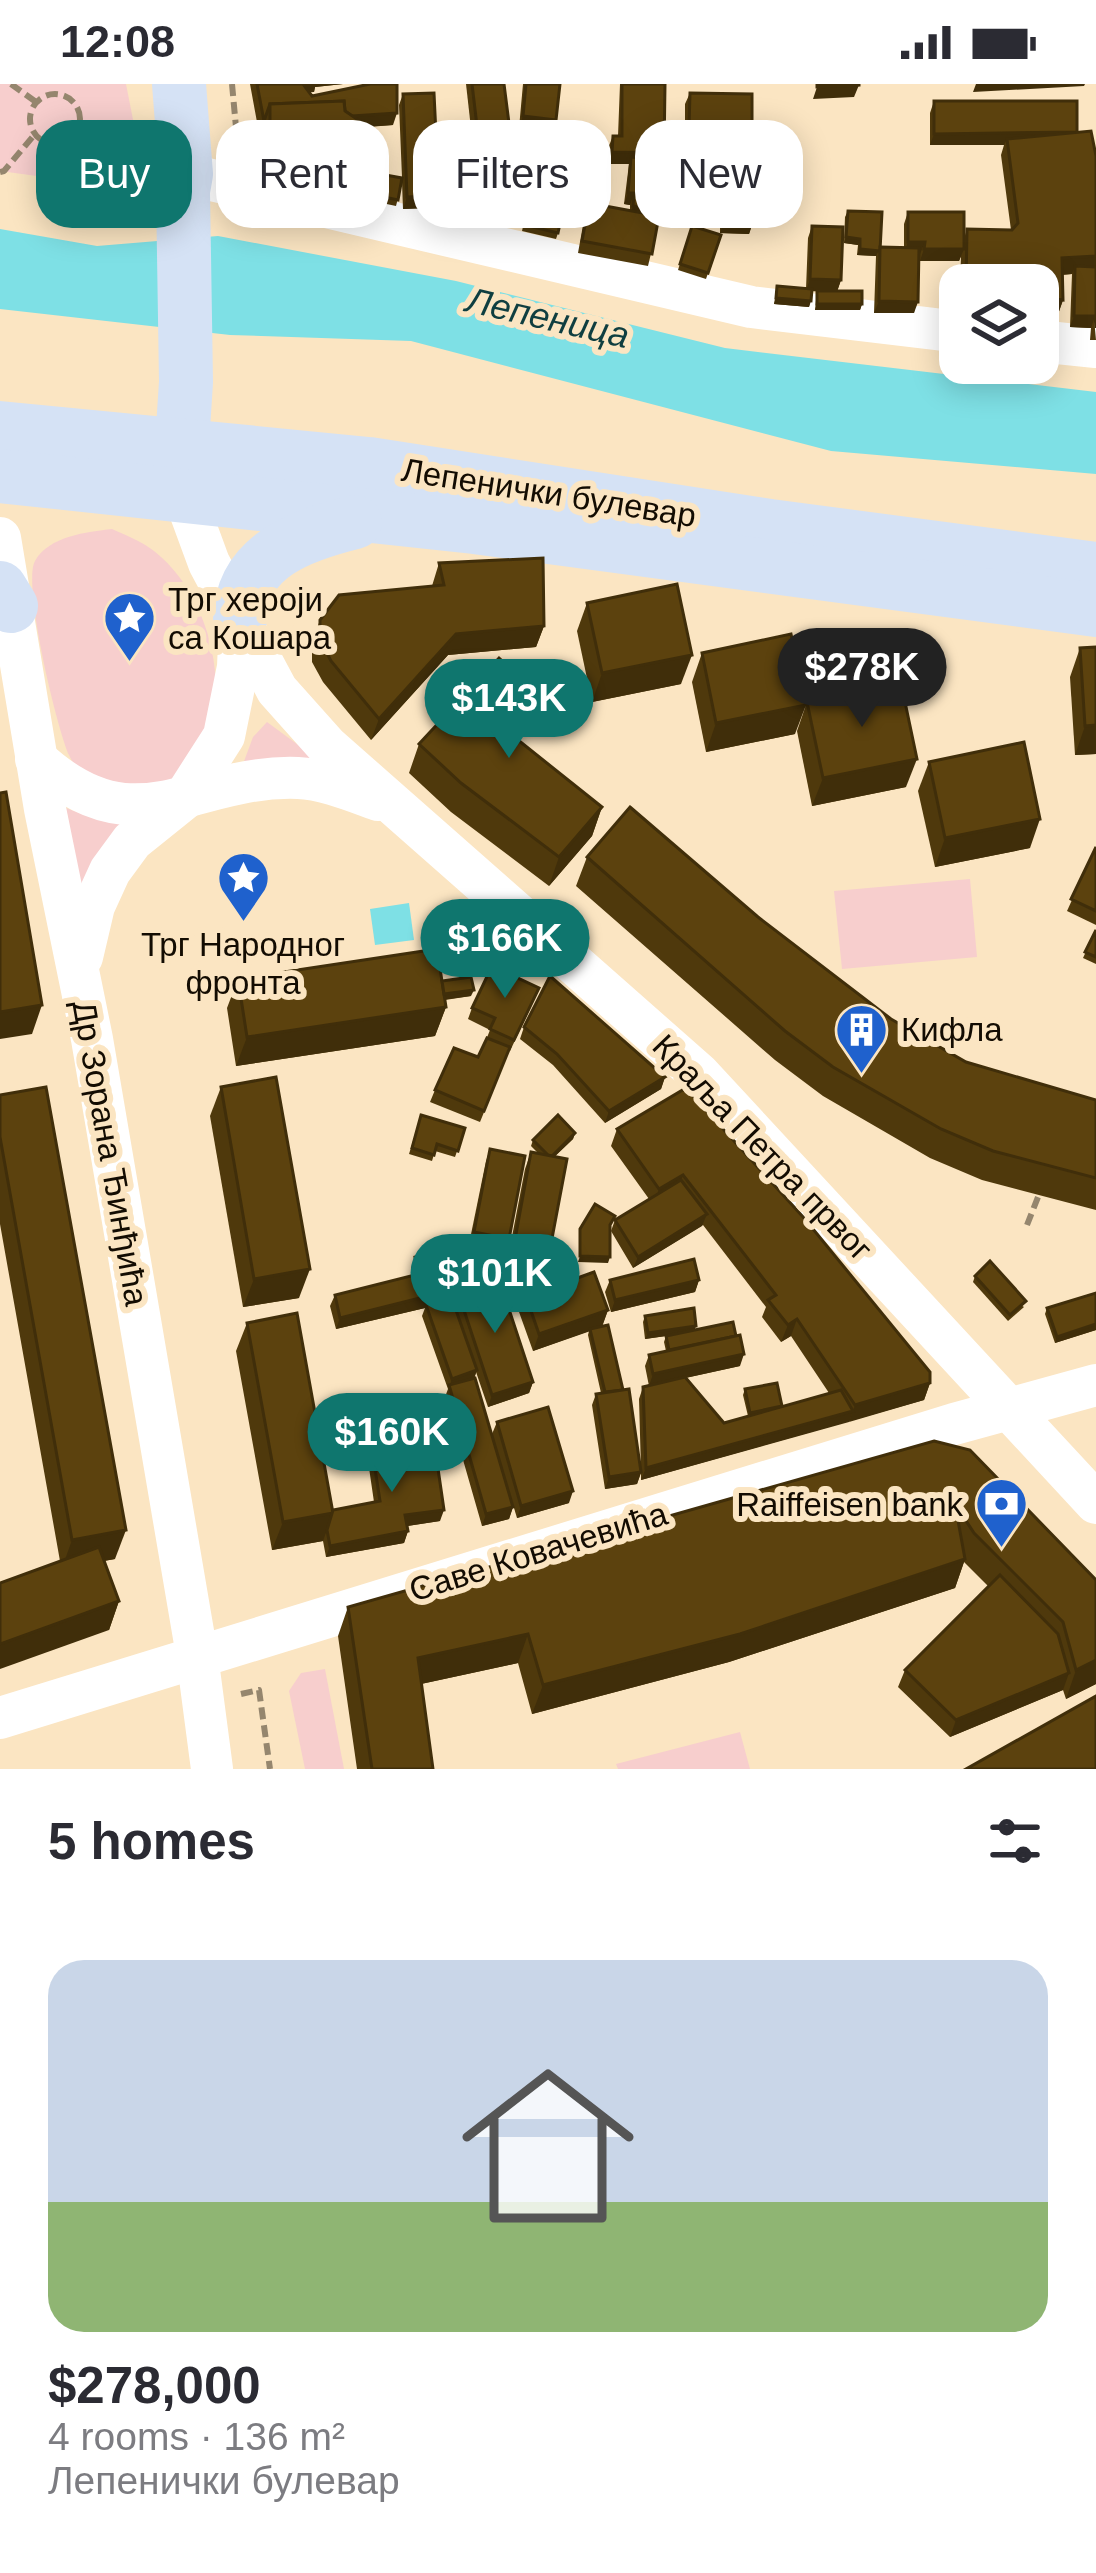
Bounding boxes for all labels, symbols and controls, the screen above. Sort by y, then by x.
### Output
text: 12:08 [60,16,175,67]
chip: Buy [36,120,192,228]
chip: Rent [216,120,389,228]
chip: Filters [413,120,611,228]
chip: New [635,120,803,228]
map controls [939,264,1059,384]
button: layers [939,264,1059,384]
water label: Лепеница [461,278,633,356]
street label: Лепенички булевар [399,451,699,534]
place label: Трг хероји са Кошара [168,581,332,656]
place icon: Трг хероји са Кошара [101,590,157,664]
pin: $278K [778,628,946,730]
text: $278K [805,645,919,688]
pin: $143K [425,659,593,761]
text: $143K [452,676,566,719]
place icon: Трг Народног фронта [215,849,271,923]
pin: $166K [421,899,589,1001]
text: $166K [448,916,562,959]
place label: Трг Народног фронта [141,926,345,1001]
street label: Др Зорана Ђинђића [65,998,156,1309]
building icon: Кифла [834,1001,890,1075]
place label: Кифла [901,1011,1003,1048]
street label: Краља Петра првог [645,1027,880,1268]
pin: $101K [411,1234,579,1336]
text: $101K [438,1251,552,1294]
pin: $160K [308,1393,476,1495]
text: $160K [335,1410,449,1453]
bank icon: Raiffeisen bank [974,1476,1030,1550]
place label: Raiffeisen bank [736,1486,964,1523]
street label: Саве Ковачевића [405,1494,672,1608]
icon: filters [982,1808,1048,1874]
text: 5 homes [48,1813,255,1870]
icon: home [440,2038,656,2254]
text: $278,000 [48,2357,261,2414]
text: 4 rooms · 136 m² [48,2415,345,2458]
text: Лепенички булевар [48,2459,400,2502]

